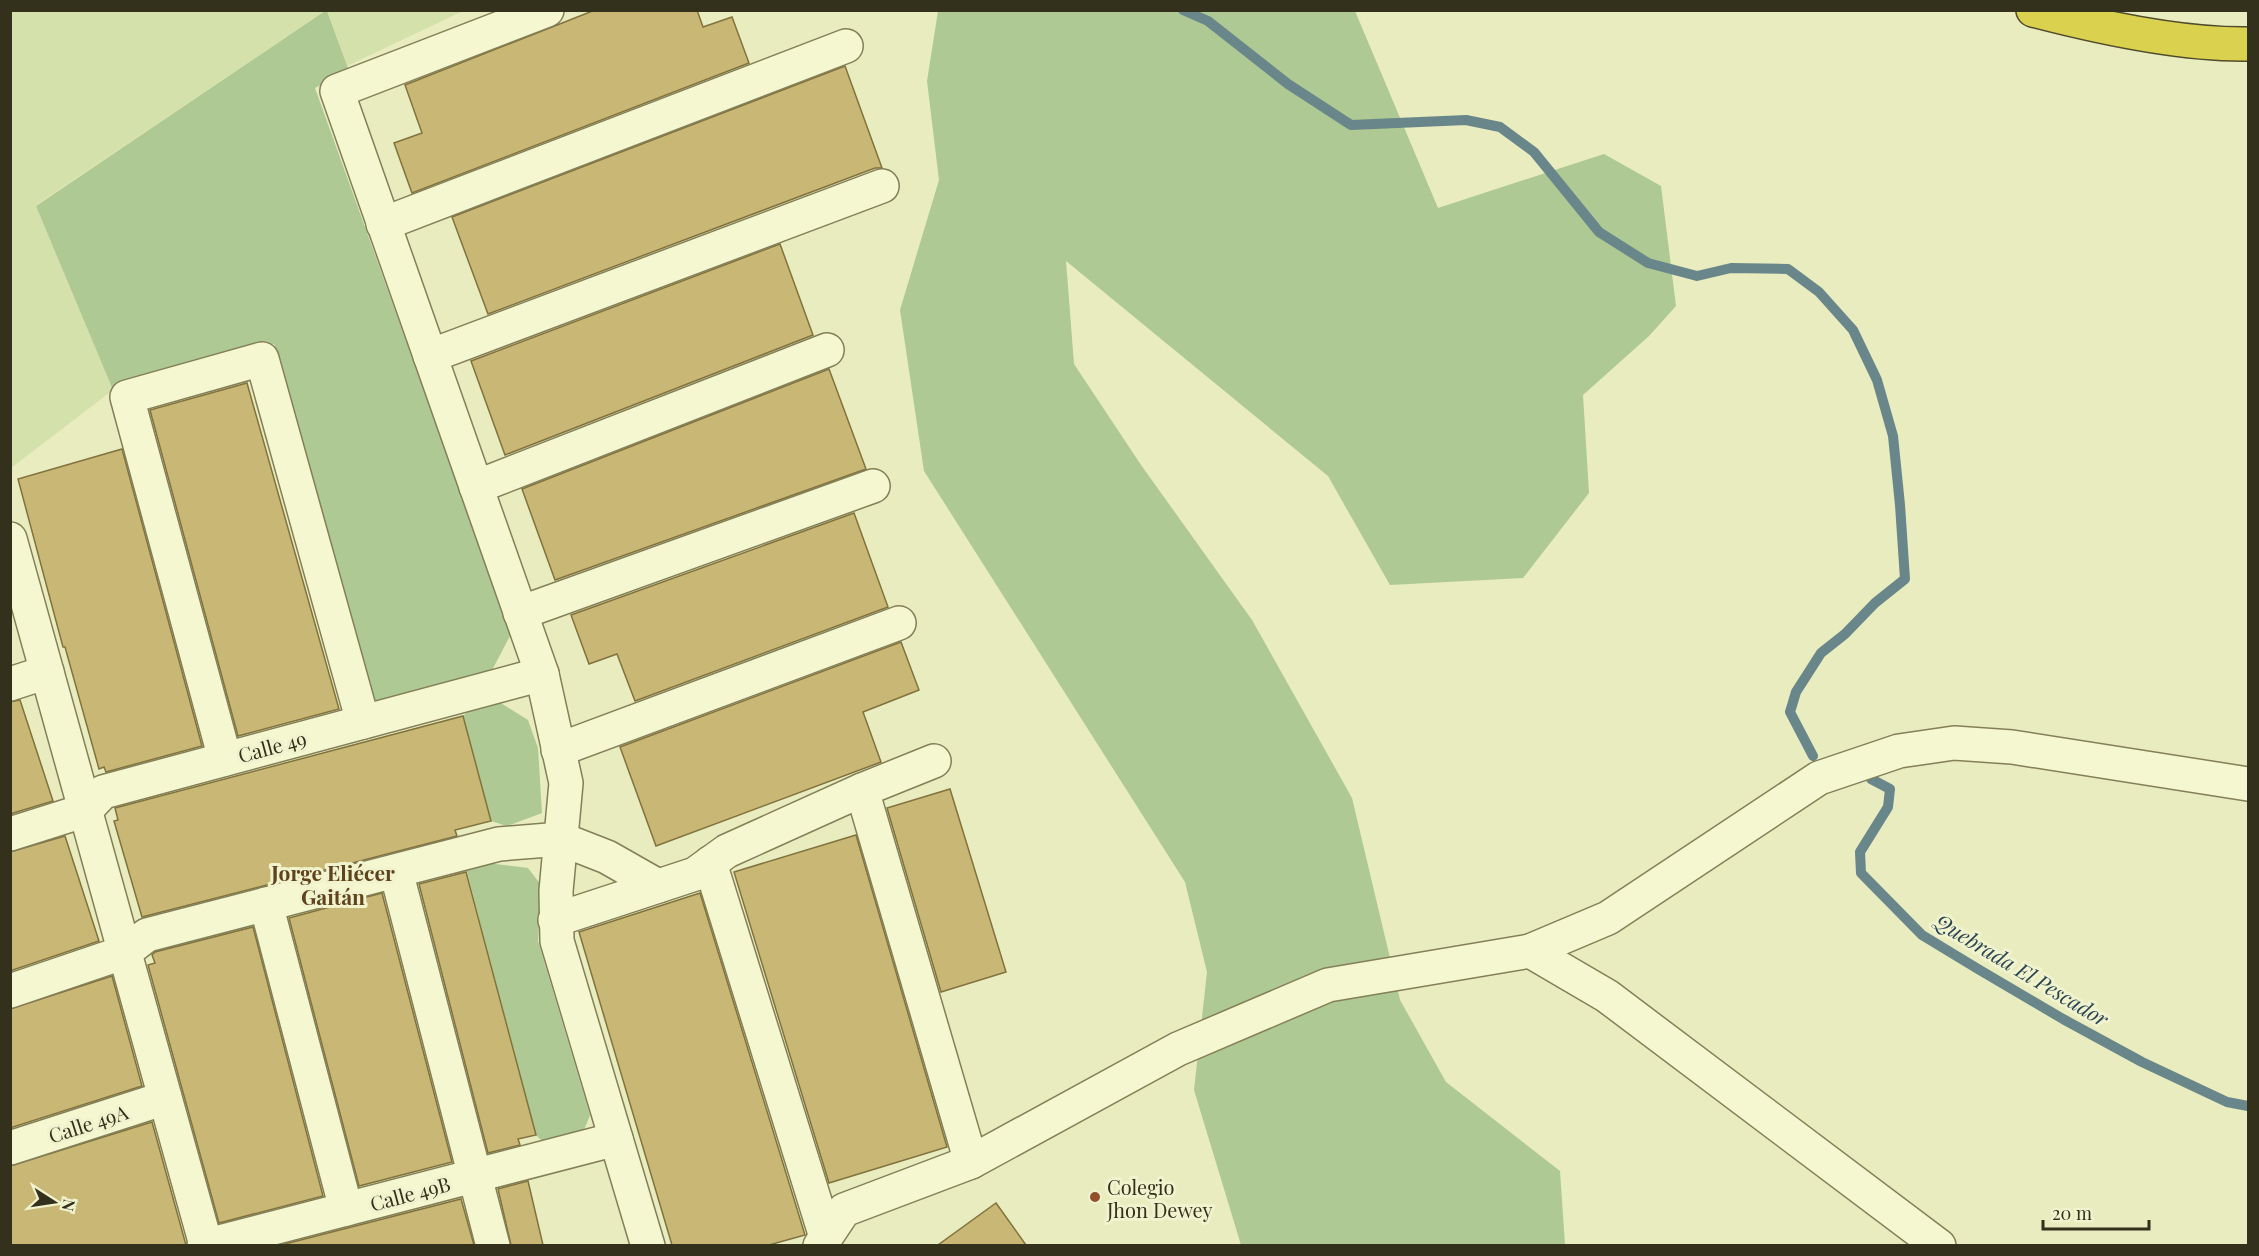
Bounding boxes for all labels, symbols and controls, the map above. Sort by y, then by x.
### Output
street label: Calle 49 [235,724,309,768]
district label: Jorge Eliécer Gaitán [270,858,395,910]
water label: Quebrada El Pescador [1929,905,2115,1033]
street label: Calle 49A [45,1097,132,1149]
street label: Calle 49B [367,1169,453,1217]
north arrow [24,1172,84,1232]
place label: Colegio Jhon Dewey [1106,1173,1213,1223]
marker: Colegio Jhon Dewey [1088,1190,1102,1204]
scale bar [2043,1193,2150,1231]
text: N [58,1197,81,1213]
text: 20 m [2052,1201,2092,1225]

